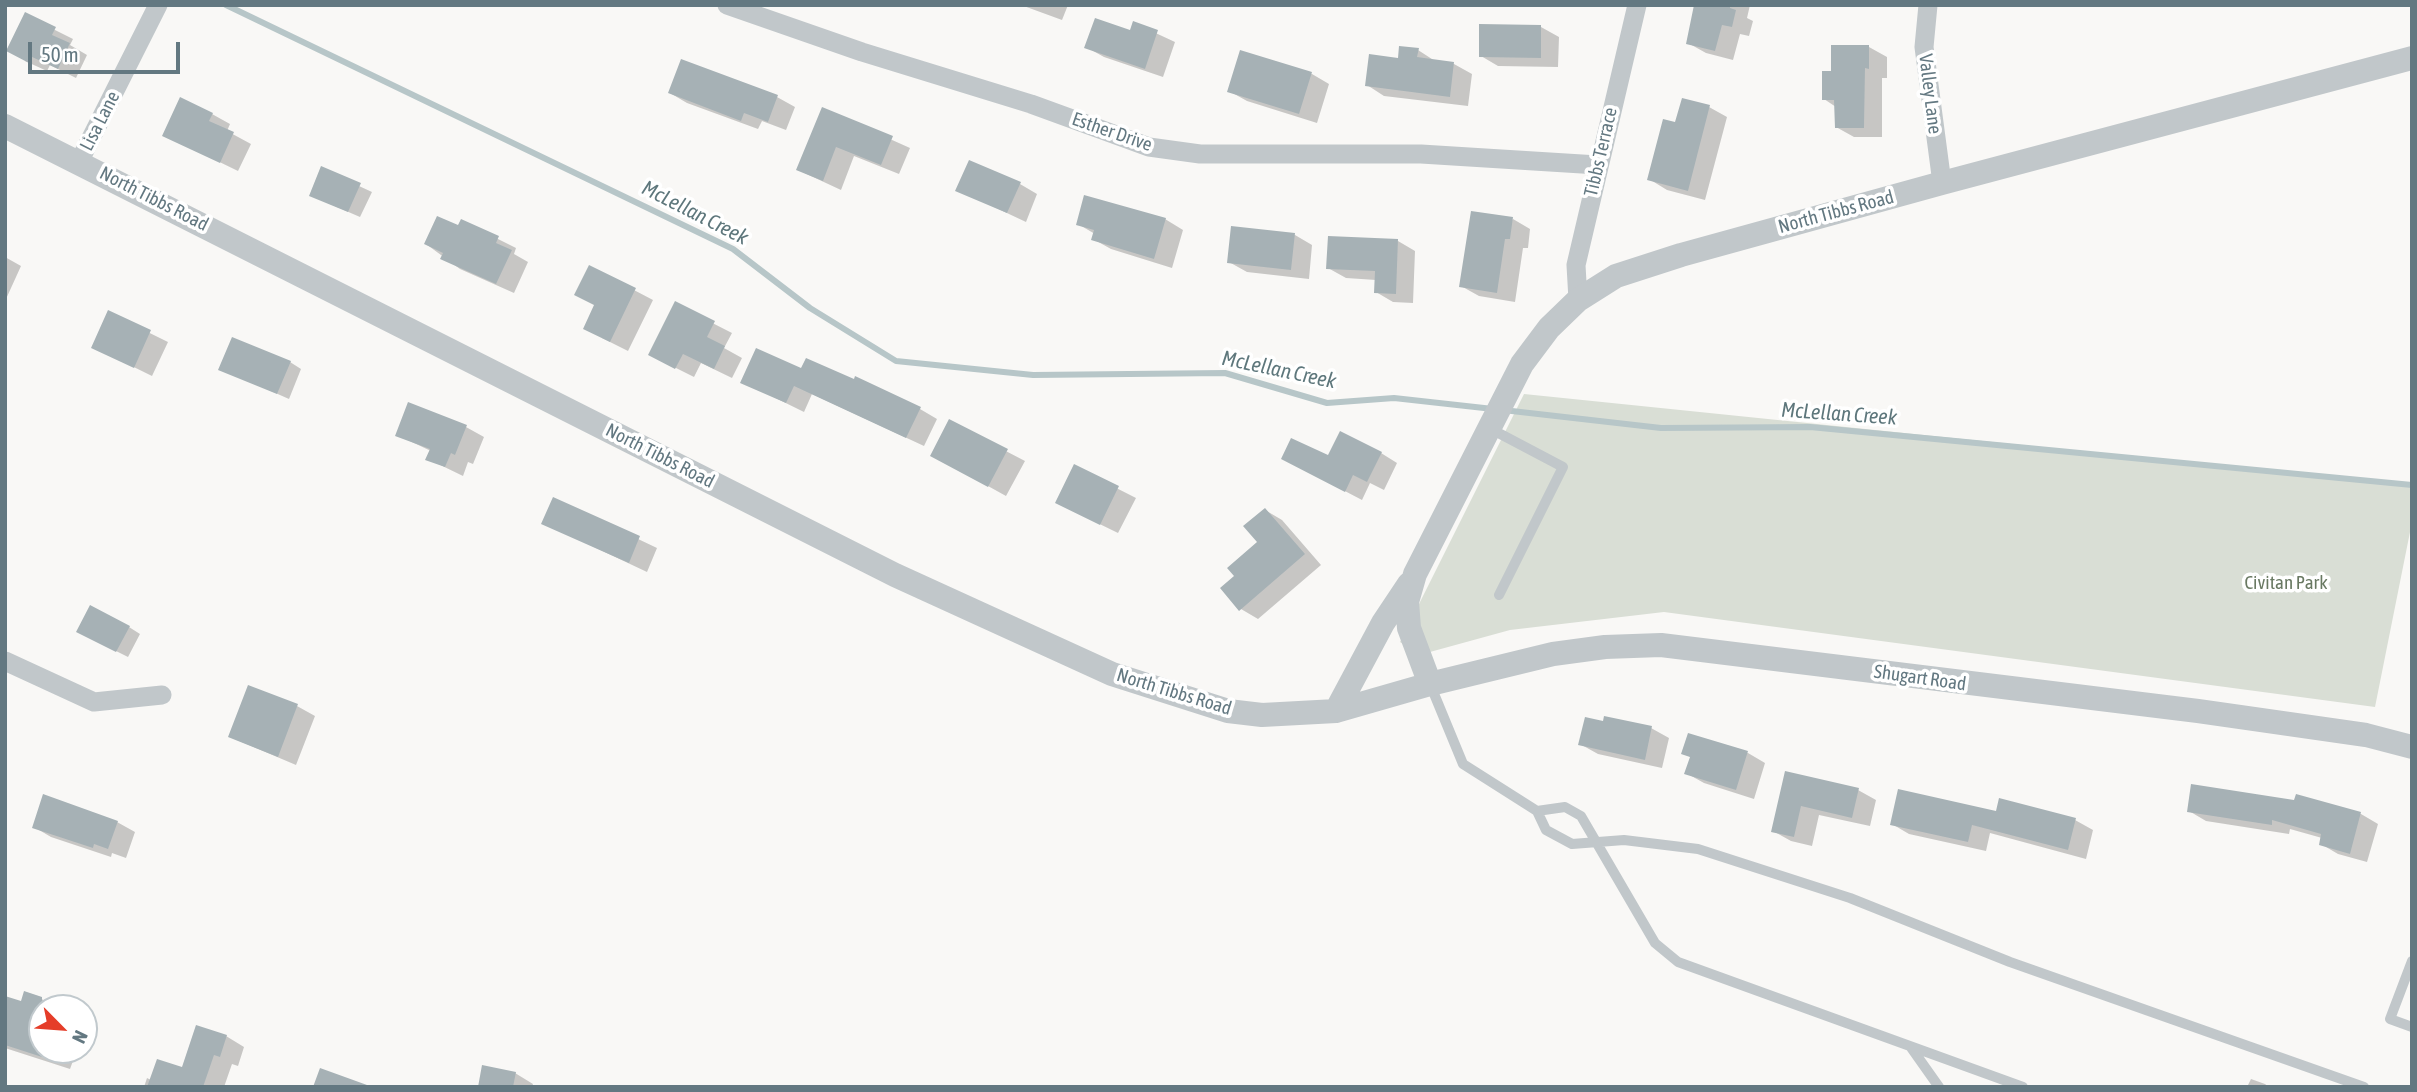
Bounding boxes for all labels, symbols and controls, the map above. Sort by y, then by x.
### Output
scale bar [32,28,184,72]
text: 50 m [41,42,79,66]
street label: Valley Lane [1914,53,1946,135]
street label: Lisa Lane [75,87,125,155]
street label: Tibbs Terrace [1580,105,1622,199]
street label: Esther Drive [1069,108,1155,156]
street label: North Tibbs Road [96,162,212,236]
water label: McLellan Creek [638,175,752,251]
street label: North Tibbs Road [1776,186,1896,238]
water label: McLellan Creek [1220,346,1338,394]
water label: McLellan Creek [1780,397,1898,431]
street label: North Tibbs Road [602,419,718,493]
park label: Civitan Park [2245,572,2327,594]
street label: Shugart Road [1872,660,1968,696]
street label: North Tibbs Road [1114,664,1234,720]
north arrow [28,994,98,1064]
text: N [68,1027,93,1047]

